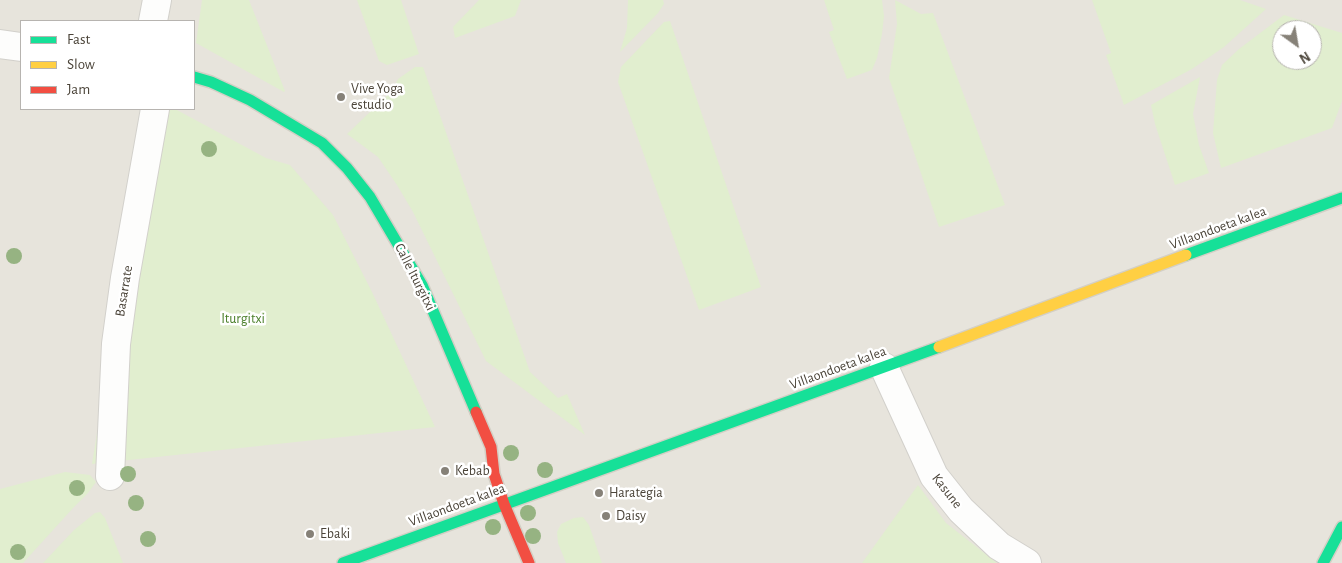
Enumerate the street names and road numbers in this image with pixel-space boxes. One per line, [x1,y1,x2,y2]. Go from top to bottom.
street label: Villaondoeta kalea [1167,203,1269,253]
street label: Calle Iturgitxi [391,241,439,313]
street label: Basarrate [112,264,136,318]
street label: Villaondoeta kalea [787,343,889,393]
street label: Kasune [928,470,966,512]
street label: Villaondoeta kalea [406,480,508,530]

